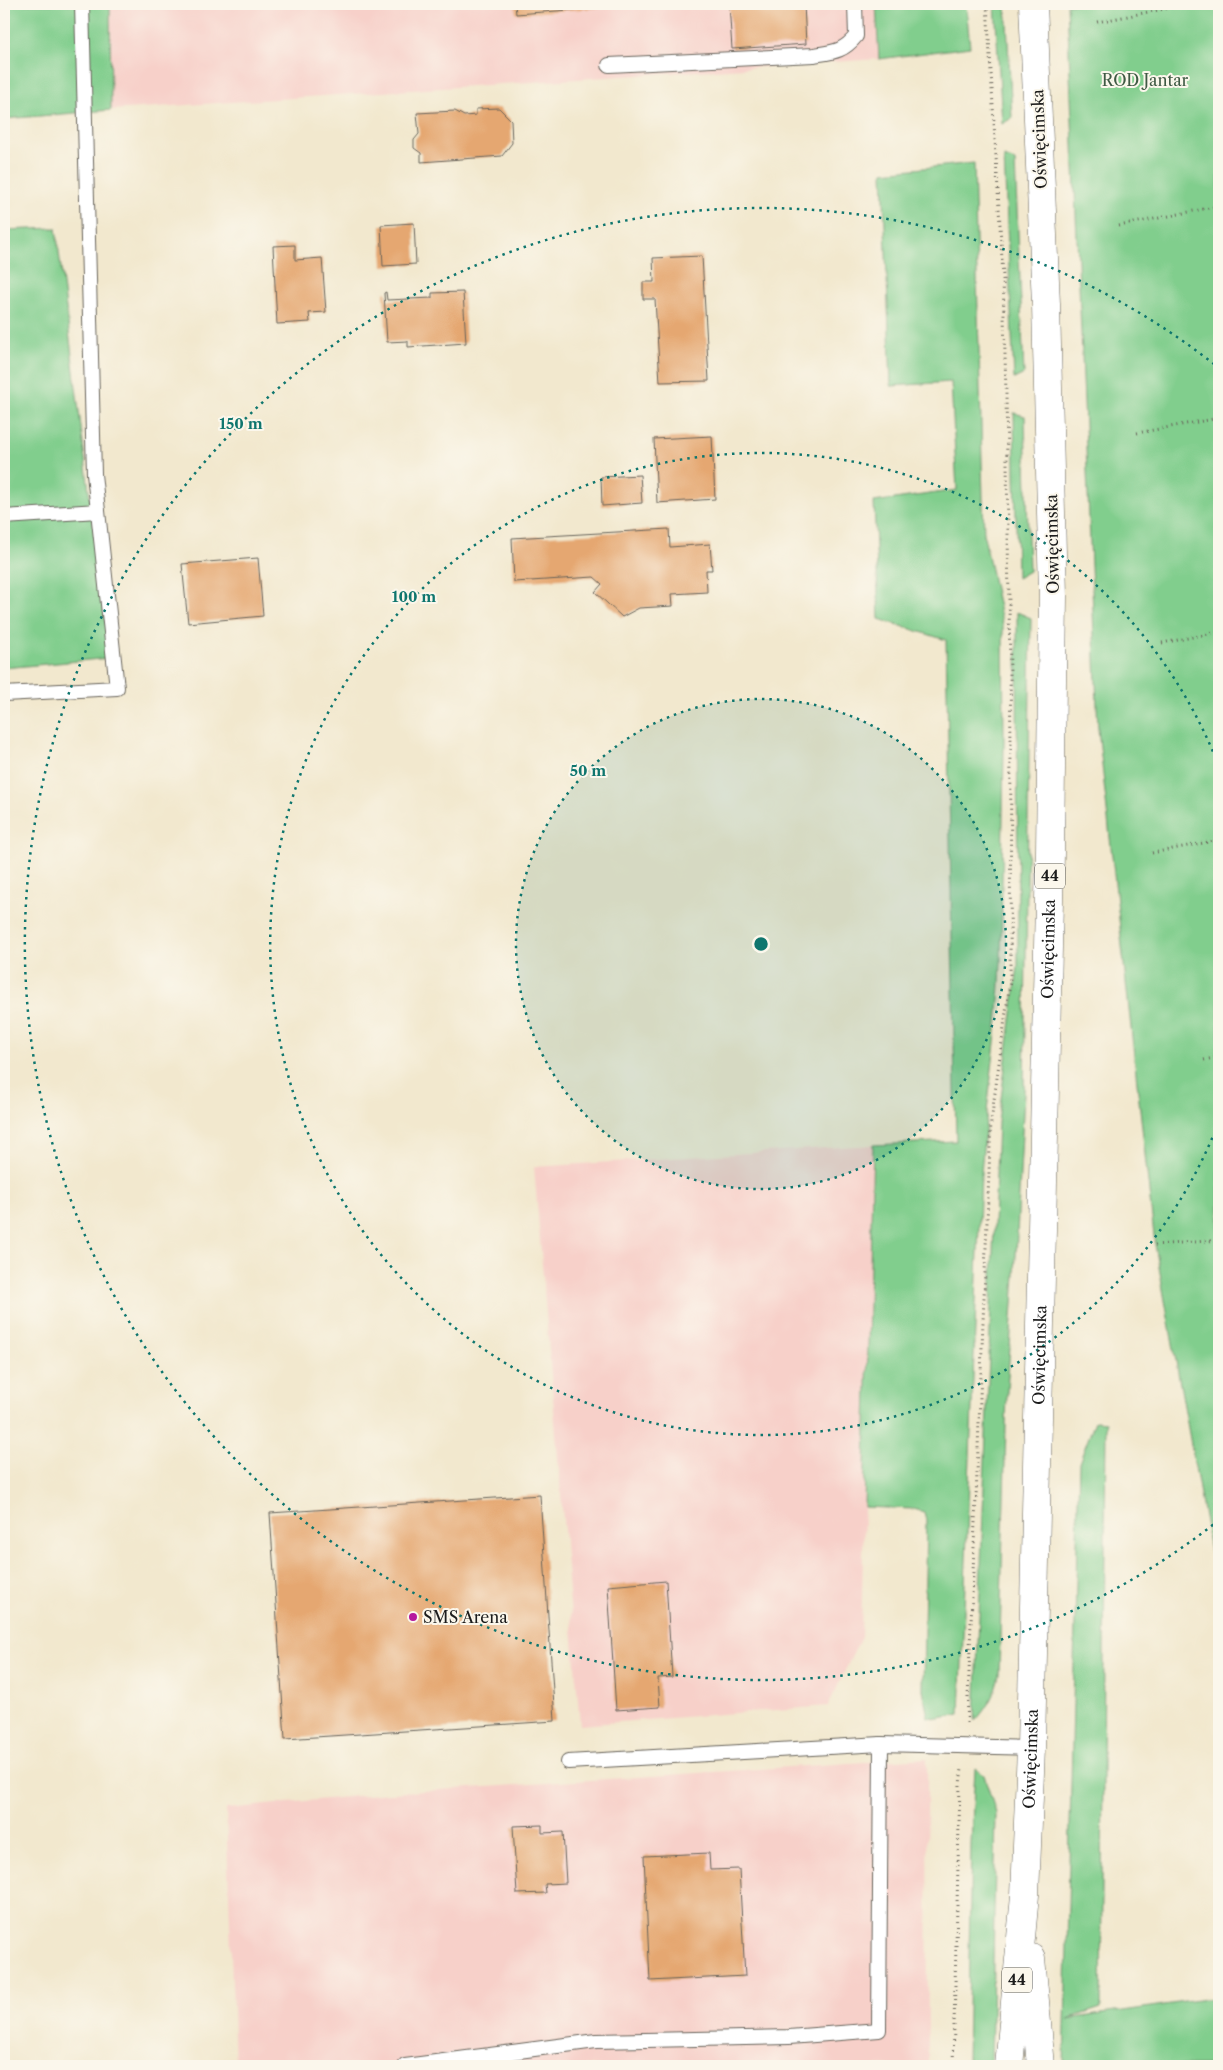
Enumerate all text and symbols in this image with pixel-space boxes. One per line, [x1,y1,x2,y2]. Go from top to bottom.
park label: ROD Jantar [1102,70,1189,90]
street label: Oświęcimska [1027,88,1051,189]
text: 150 m [219,414,263,433]
street label: Oświęcimska [1041,493,1063,594]
text: 100 m [392,587,436,606]
text: 50 m [570,761,606,780]
road number: 44 [1035,864,1065,888]
street label: Oświęcimska [1037,898,1059,999]
centre of rings [752,935,770,953]
street label: Oświęcimska [1028,1304,1050,1405]
place label: SMS Arena [423,1607,508,1627]
marker: SMS Arena [407,1611,419,1623]
street label: Oświęcimska [1019,1708,1042,1809]
road number: 44 [1002,1968,1032,1992]

